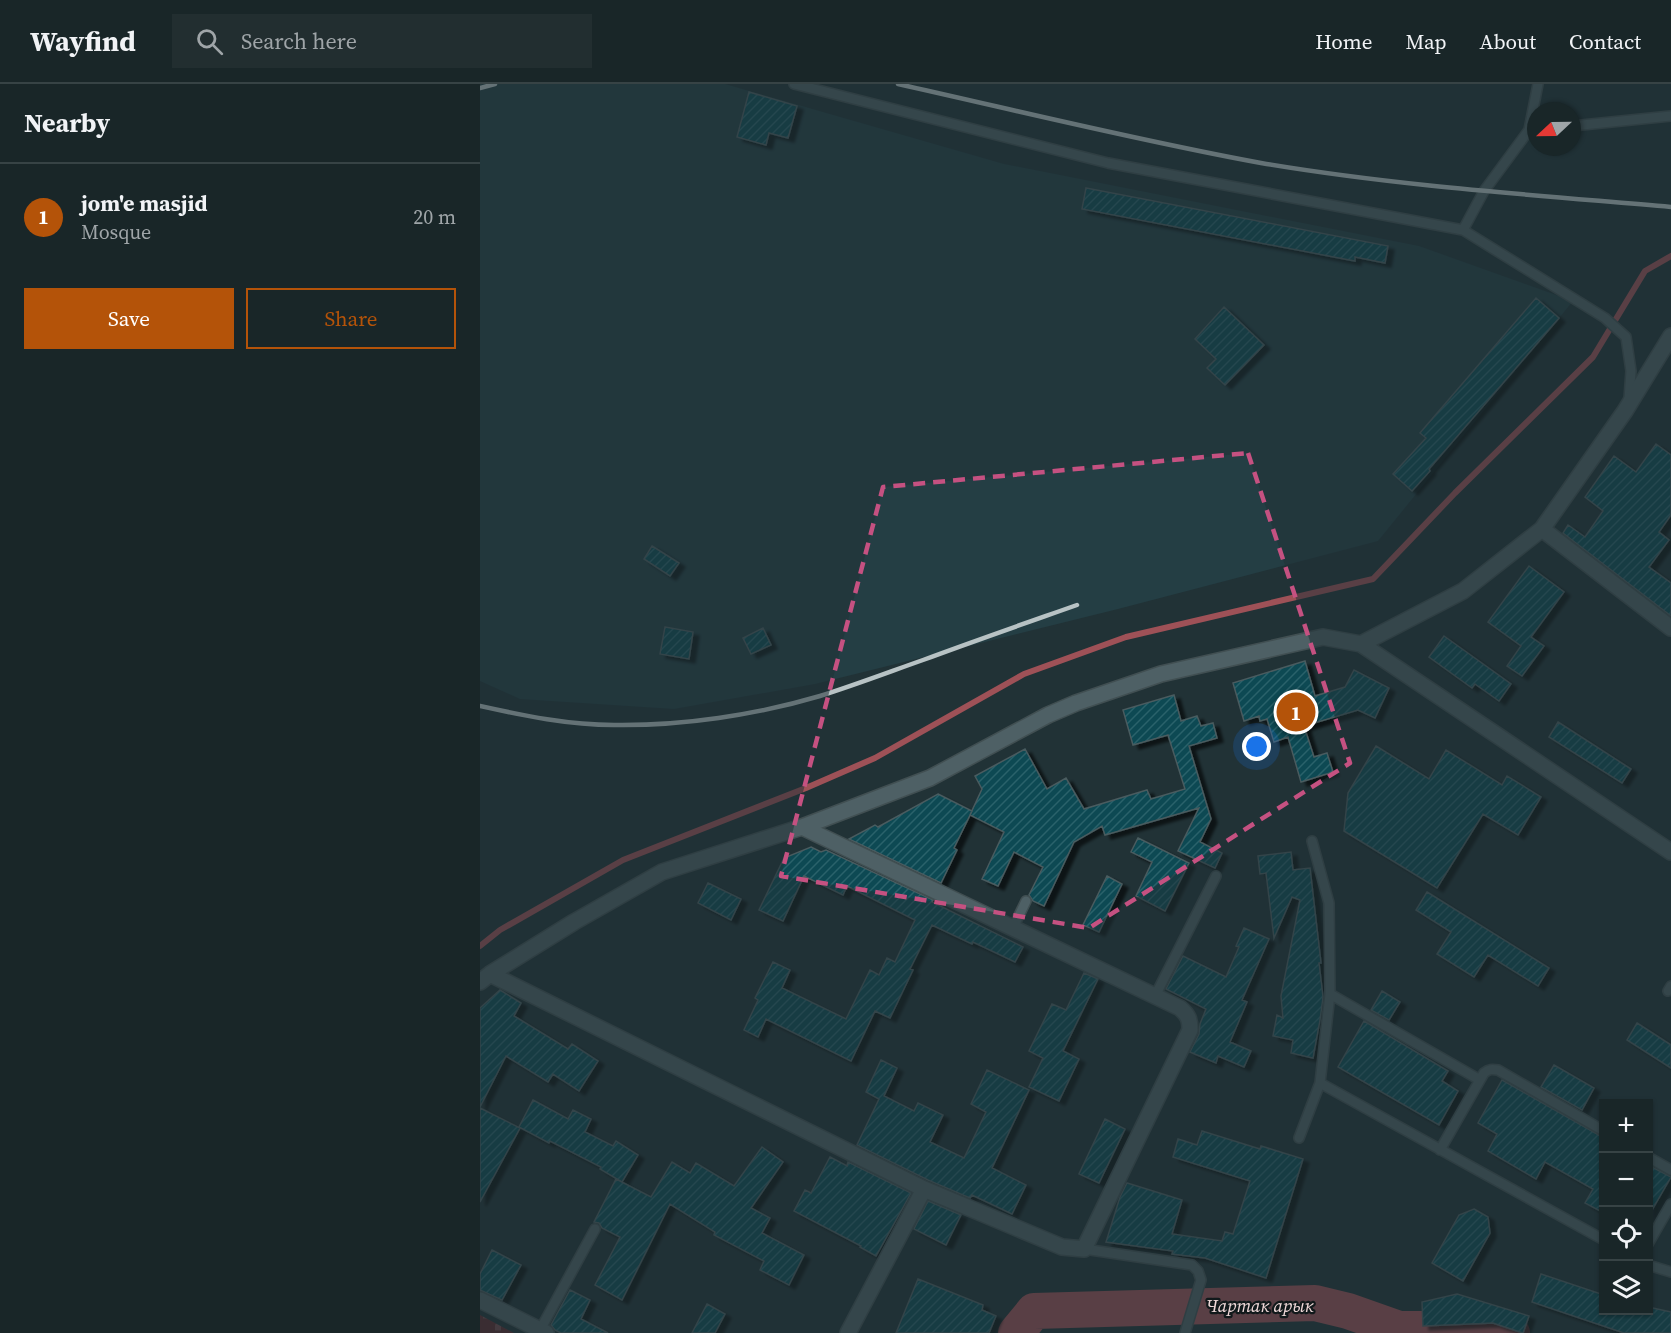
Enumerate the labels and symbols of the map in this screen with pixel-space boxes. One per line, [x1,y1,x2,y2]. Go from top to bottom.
north arrow [1527,102,1581,156]
pin: 1 [1276,690,1316,734]
your location [1242,732,1271,761]
water label: Чартак арык [1206,1293,1314,1318]

